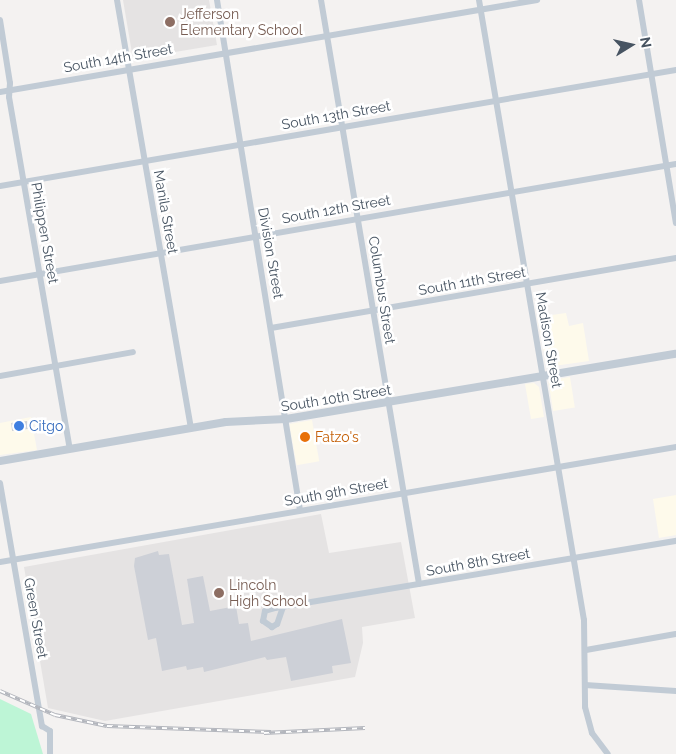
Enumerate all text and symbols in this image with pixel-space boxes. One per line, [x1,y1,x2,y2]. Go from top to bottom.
place label: Jefferson Elementary School [180,6,303,38]
marker: Jefferson Elementary School [164,16,176,28]
north arrow [606,20,656,70]
text: N [637,36,655,49]
street label: South 14th Street [62,40,174,76]
street label: South 13th Street [280,97,392,133]
street label: Manila Street [150,169,182,255]
street label: Philippen Street [28,181,62,285]
street label: South 12th Street [280,191,392,227]
street label: Division Street [255,206,287,300]
street label: Columbus Street [365,235,399,345]
street label: South 11th Street [417,263,527,299]
street label: Madison Street [532,291,566,389]
street label: South 10th Street [280,381,392,415]
place label: Citgo [29,418,63,434]
marker: Citgo [13,420,25,432]
place label: Fatzo's [315,429,359,445]
marker: Fatzo's [299,431,311,443]
street label: South 9th Street [283,475,389,509]
street label: South 8th Street [425,545,531,579]
street label: Green Street [21,576,51,660]
place label: Lincoln High School [229,577,308,610]
marker: Lincoln High School [213,587,225,599]

